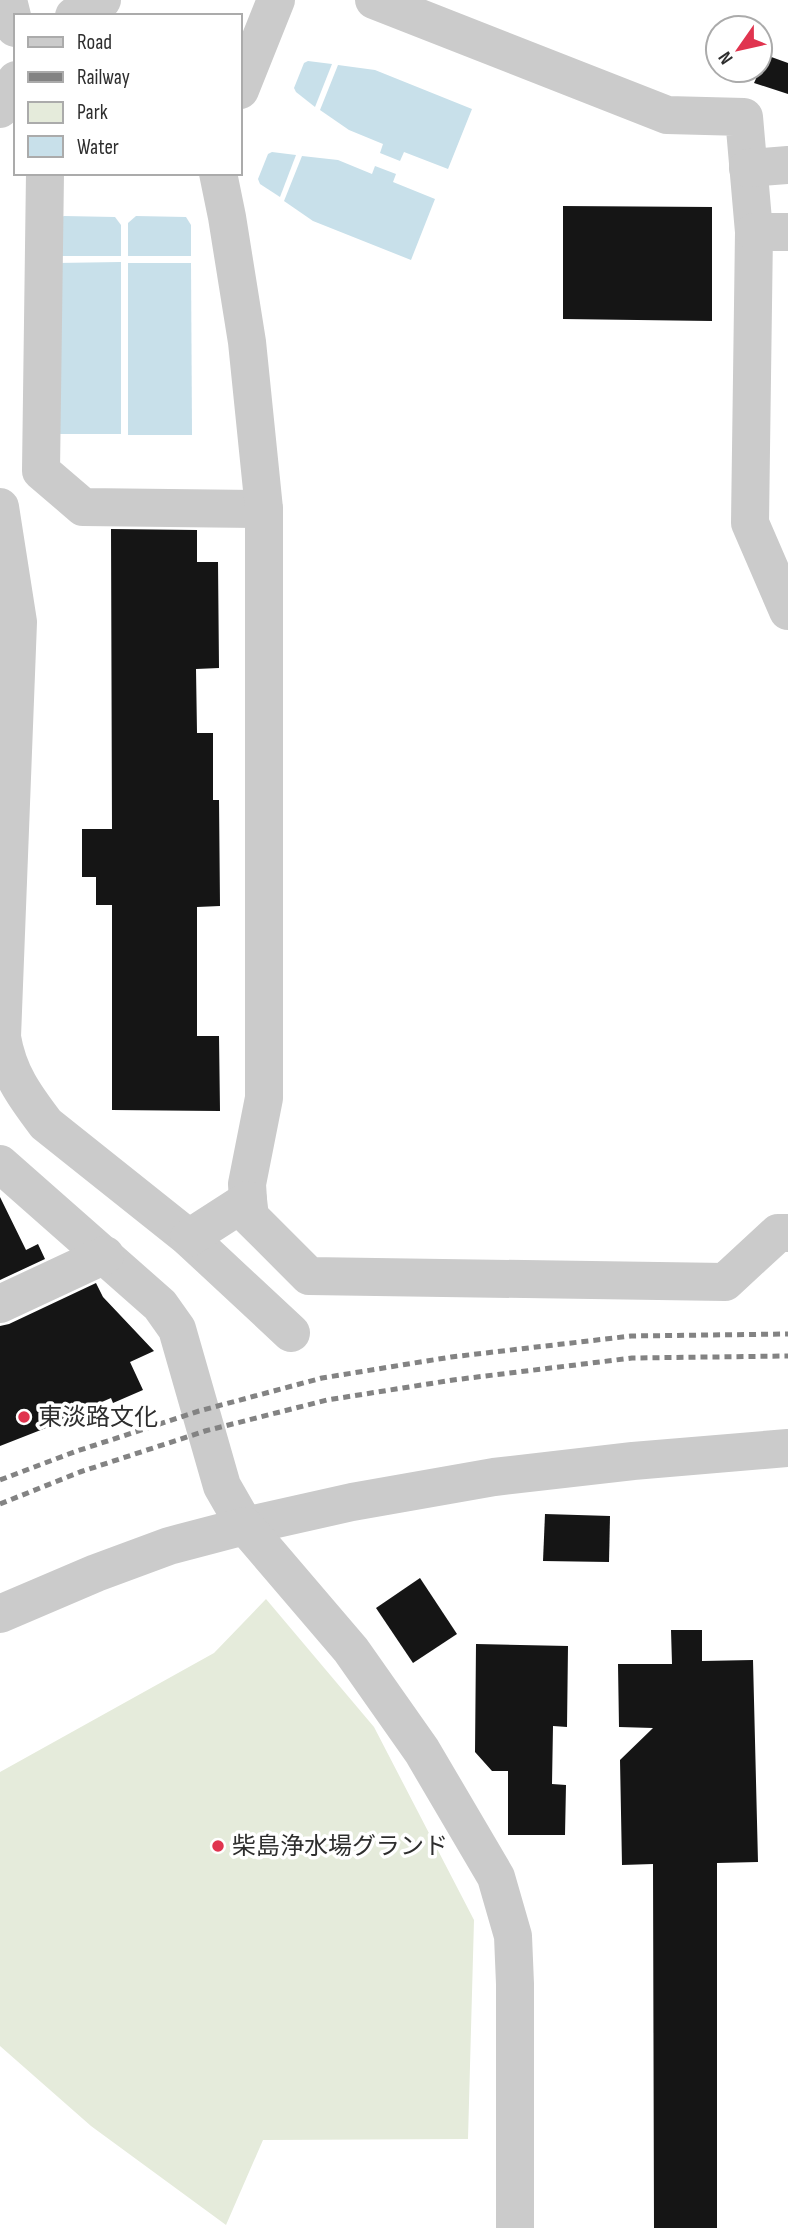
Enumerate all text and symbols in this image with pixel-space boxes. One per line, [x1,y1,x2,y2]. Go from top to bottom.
legend [14,14,242,175]
north arrow [704,14,774,84]
text: Road [77,30,112,55]
text: N [714,47,739,68]
text: Railway [77,65,130,90]
text: Park [77,100,108,125]
text: Water [77,135,119,160]
place label: 東淡路文化 [38,1403,158,1432]
marker: 東淡路文化 [16,1409,32,1425]
place label: 柴島浄水場グランド [232,1832,448,1861]
marker: 柴島浄水場グランド [210,1838,226,1854]

